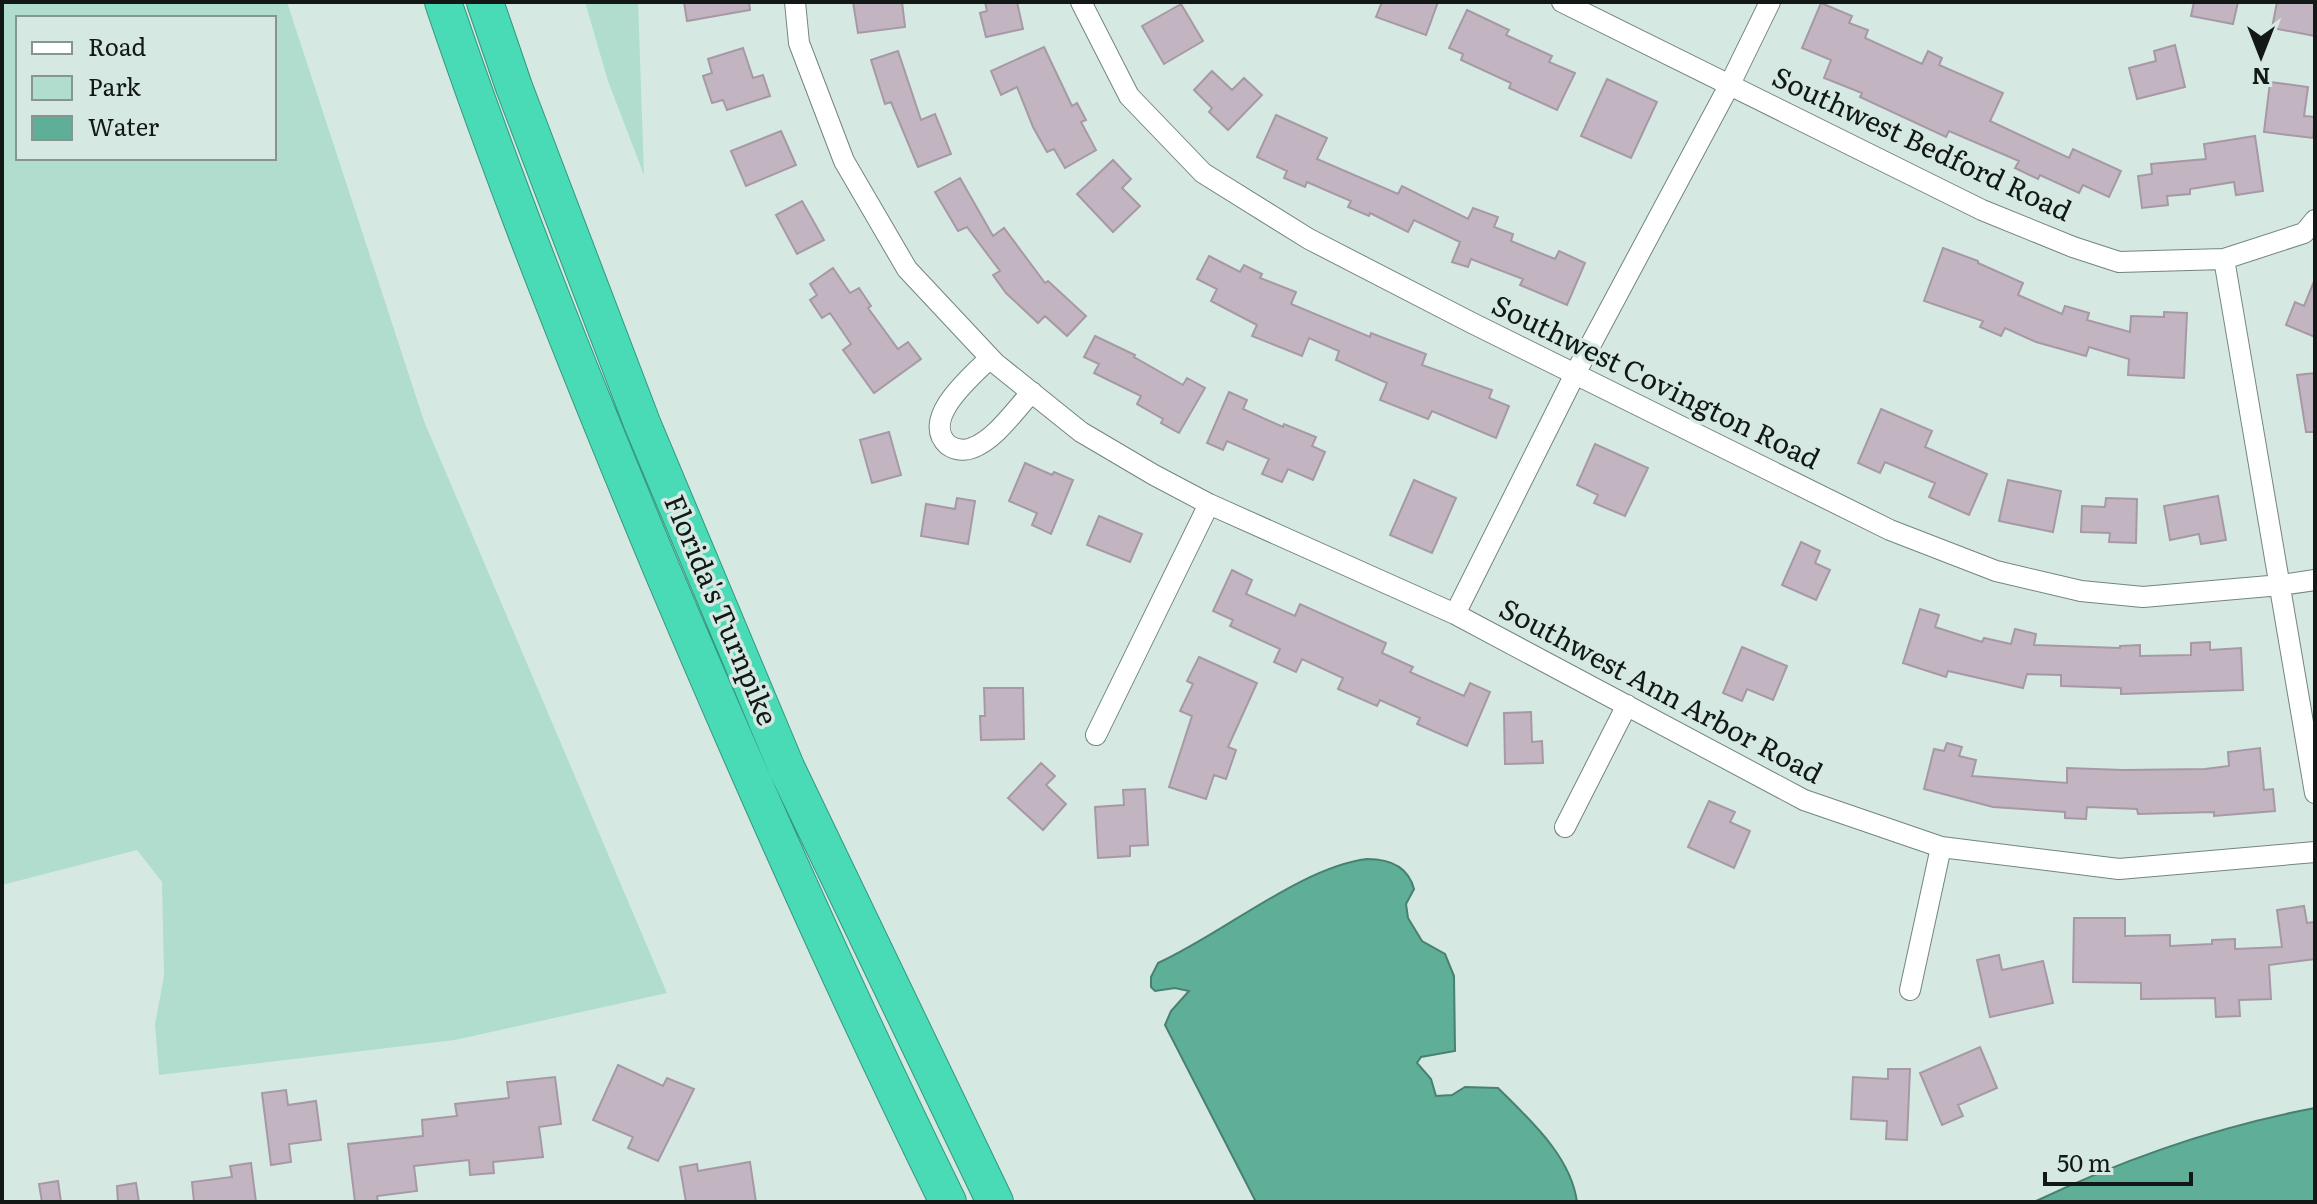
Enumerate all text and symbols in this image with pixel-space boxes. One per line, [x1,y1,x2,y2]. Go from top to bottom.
legend [16,16,276,160]
north arrow [2221,16,2301,96]
text: Road [88,28,147,63]
street label: Southwest Bedford Road [1766,54,2080,230]
text: N [2252,61,2270,94]
text: Park [88,68,141,103]
text: Water [88,108,160,143]
street label: Southwest Covington Road [1486,282,1828,478]
street label: Florida's Turnpike [655,487,790,731]
street label: Southwest Ann Arbor Road [1493,586,1831,792]
scale bar [2045,1136,2191,1186]
text: 50 m [2057,1144,2111,1179]

